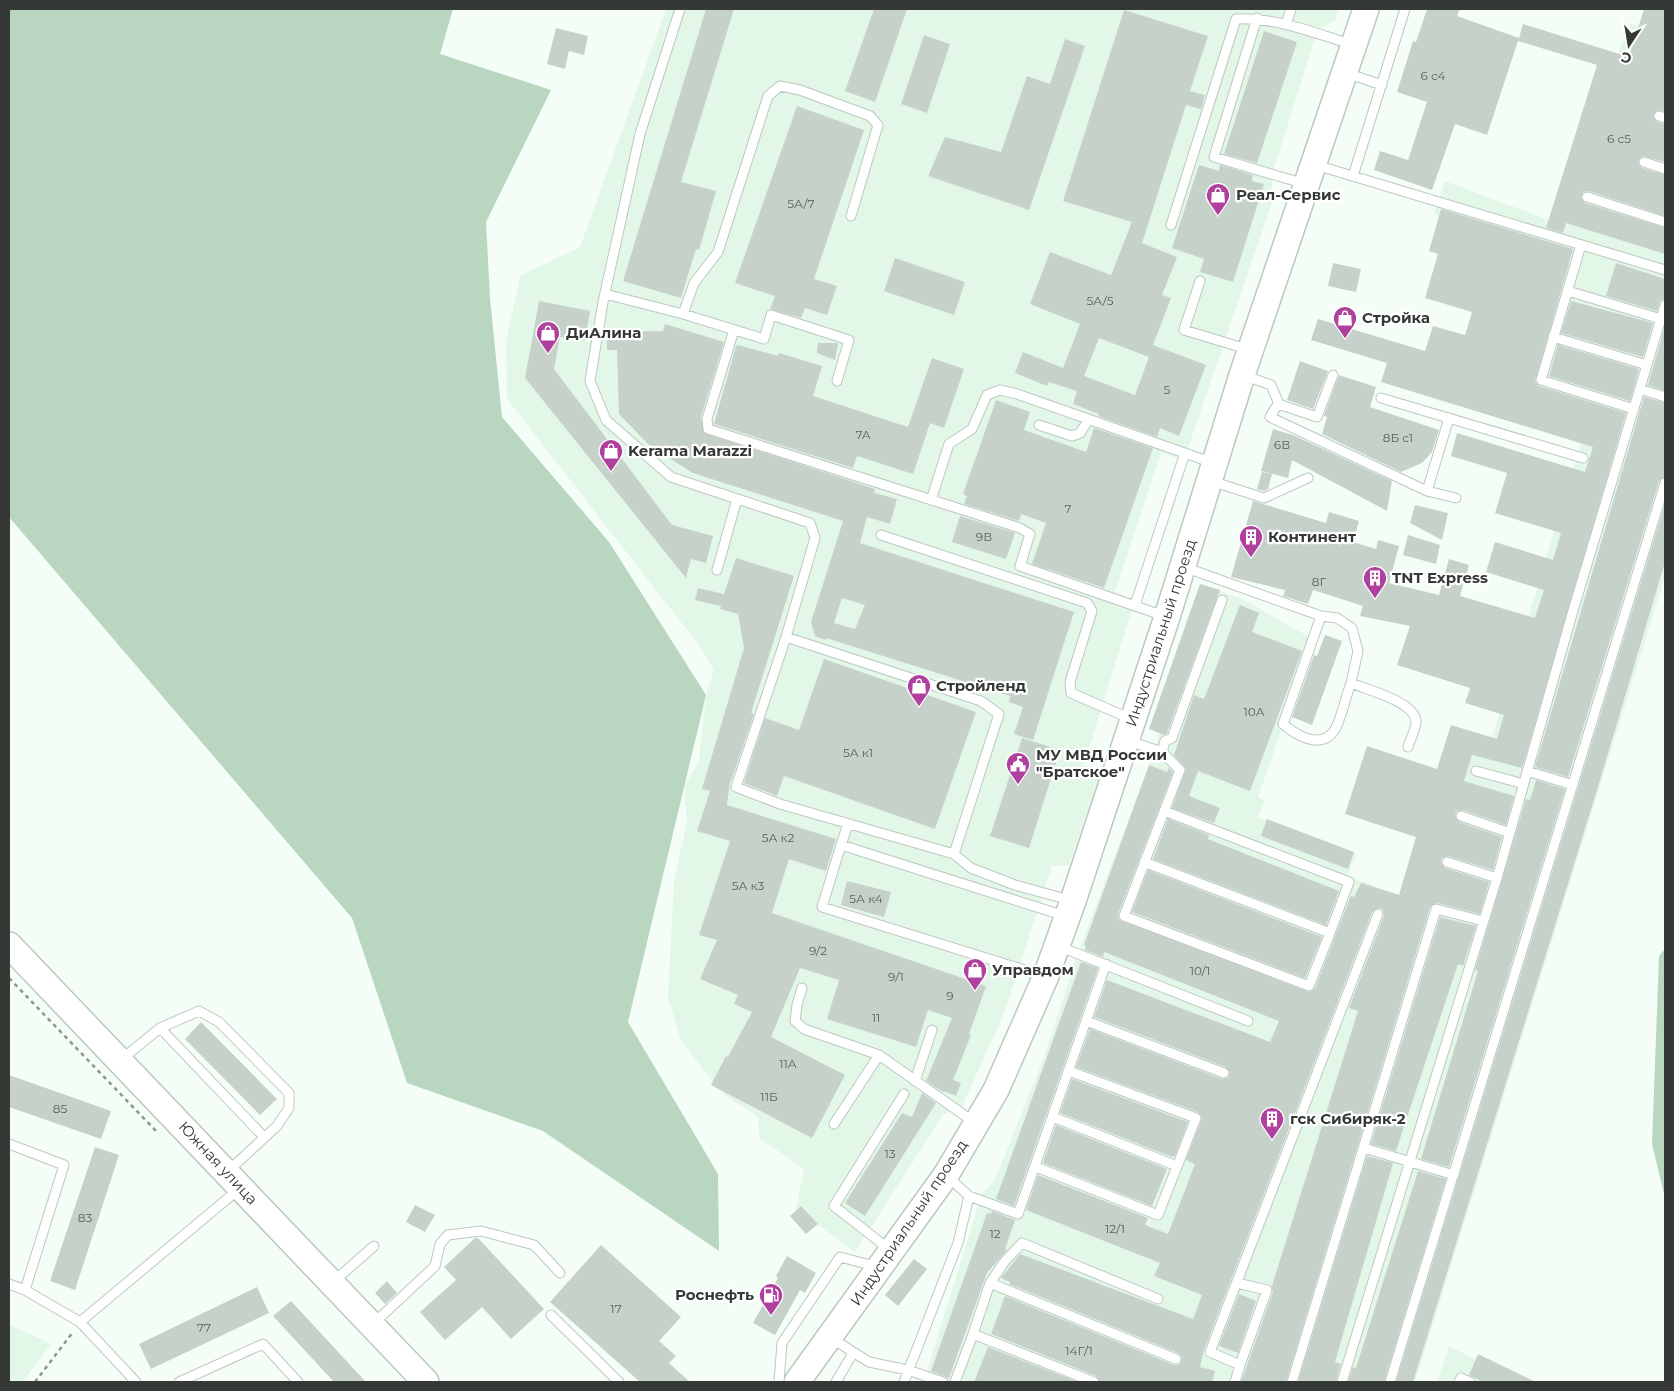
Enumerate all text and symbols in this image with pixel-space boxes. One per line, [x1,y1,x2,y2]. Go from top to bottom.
north arrow [1604,20,1654,70]
text: С [1619,48,1633,68]
house number: 6 с4 [1421,68,1445,83]
house number: 6 с5 [1607,131,1631,146]
shop icon: Реал-Сервис [1205,182,1231,216]
place label: Реал-Сервис [1236,185,1341,204]
house number: 5А/7 [787,196,815,211]
house number: 5А/5 [1087,293,1114,308]
shop icon: Стройка [1332,305,1358,339]
place label: Стройка [1362,308,1430,327]
shop icon: ДиАлина [535,320,561,354]
place label: ДиАлина [566,323,641,342]
house number: 5 [1164,382,1171,397]
house number: 7А [855,427,871,442]
house number: 8Б с1 [1383,430,1413,445]
house number: 6В [1274,437,1290,452]
shop icon: Kerama Marazzi [598,438,624,472]
place label: Kerama Marazzi [628,441,752,460]
house number: 7 [1064,501,1072,516]
building icon: Континент [1238,524,1264,558]
place label: Континент [1268,527,1356,546]
house number: 9В [976,529,992,544]
street label: Индустриальный проезд [1121,536,1200,729]
building icon: TNT Express [1362,565,1388,599]
place label: TNT Express [1392,568,1488,587]
house number: 8Г [1312,574,1326,589]
shop icon: Стройленд [906,673,932,707]
place label: Стройленд [936,676,1027,695]
house number: 10А [1243,704,1265,719]
house number: 5А к1 [843,745,873,760]
place label: МУ МВД России "Братское" [1036,745,1167,781]
public building icon: МУ МВД России "Братское" [1005,751,1031,785]
house number: 5А к2 [762,830,794,845]
house number: 5А к3 [732,878,765,893]
house number: 5А к4 [849,891,883,906]
house number: 9/2 [809,943,827,958]
shop icon: Управдом [962,957,988,991]
place label: Управдом [992,960,1074,979]
house number: 10/1 [1190,963,1210,978]
house number: 9/1 [888,969,904,984]
house number: 9 [946,988,954,1003]
house number: 11 [872,1010,880,1025]
house number: 11А [779,1056,797,1071]
house number: 11Б [760,1089,778,1104]
house number: 85 [53,1101,67,1116]
building icon: гск Сибиряк-2 [1259,1106,1285,1140]
place label: гск Сибиряк-2 [1290,1109,1406,1128]
street label: Южная улица [175,1117,262,1208]
street label: Индустриальный проезд [846,1136,971,1309]
house number: 13 [884,1146,896,1161]
house number: 83 [78,1210,92,1225]
house number: 12/1 [1105,1221,1125,1236]
house number: 12 [989,1226,1001,1241]
fuel station icon: Роснефть [758,1282,784,1316]
place label: Роснефть [675,1285,754,1304]
house number: 17 [610,1301,622,1316]
house number: 77 [197,1320,211,1335]
house number: 14Г/1 [1065,1343,1093,1358]

